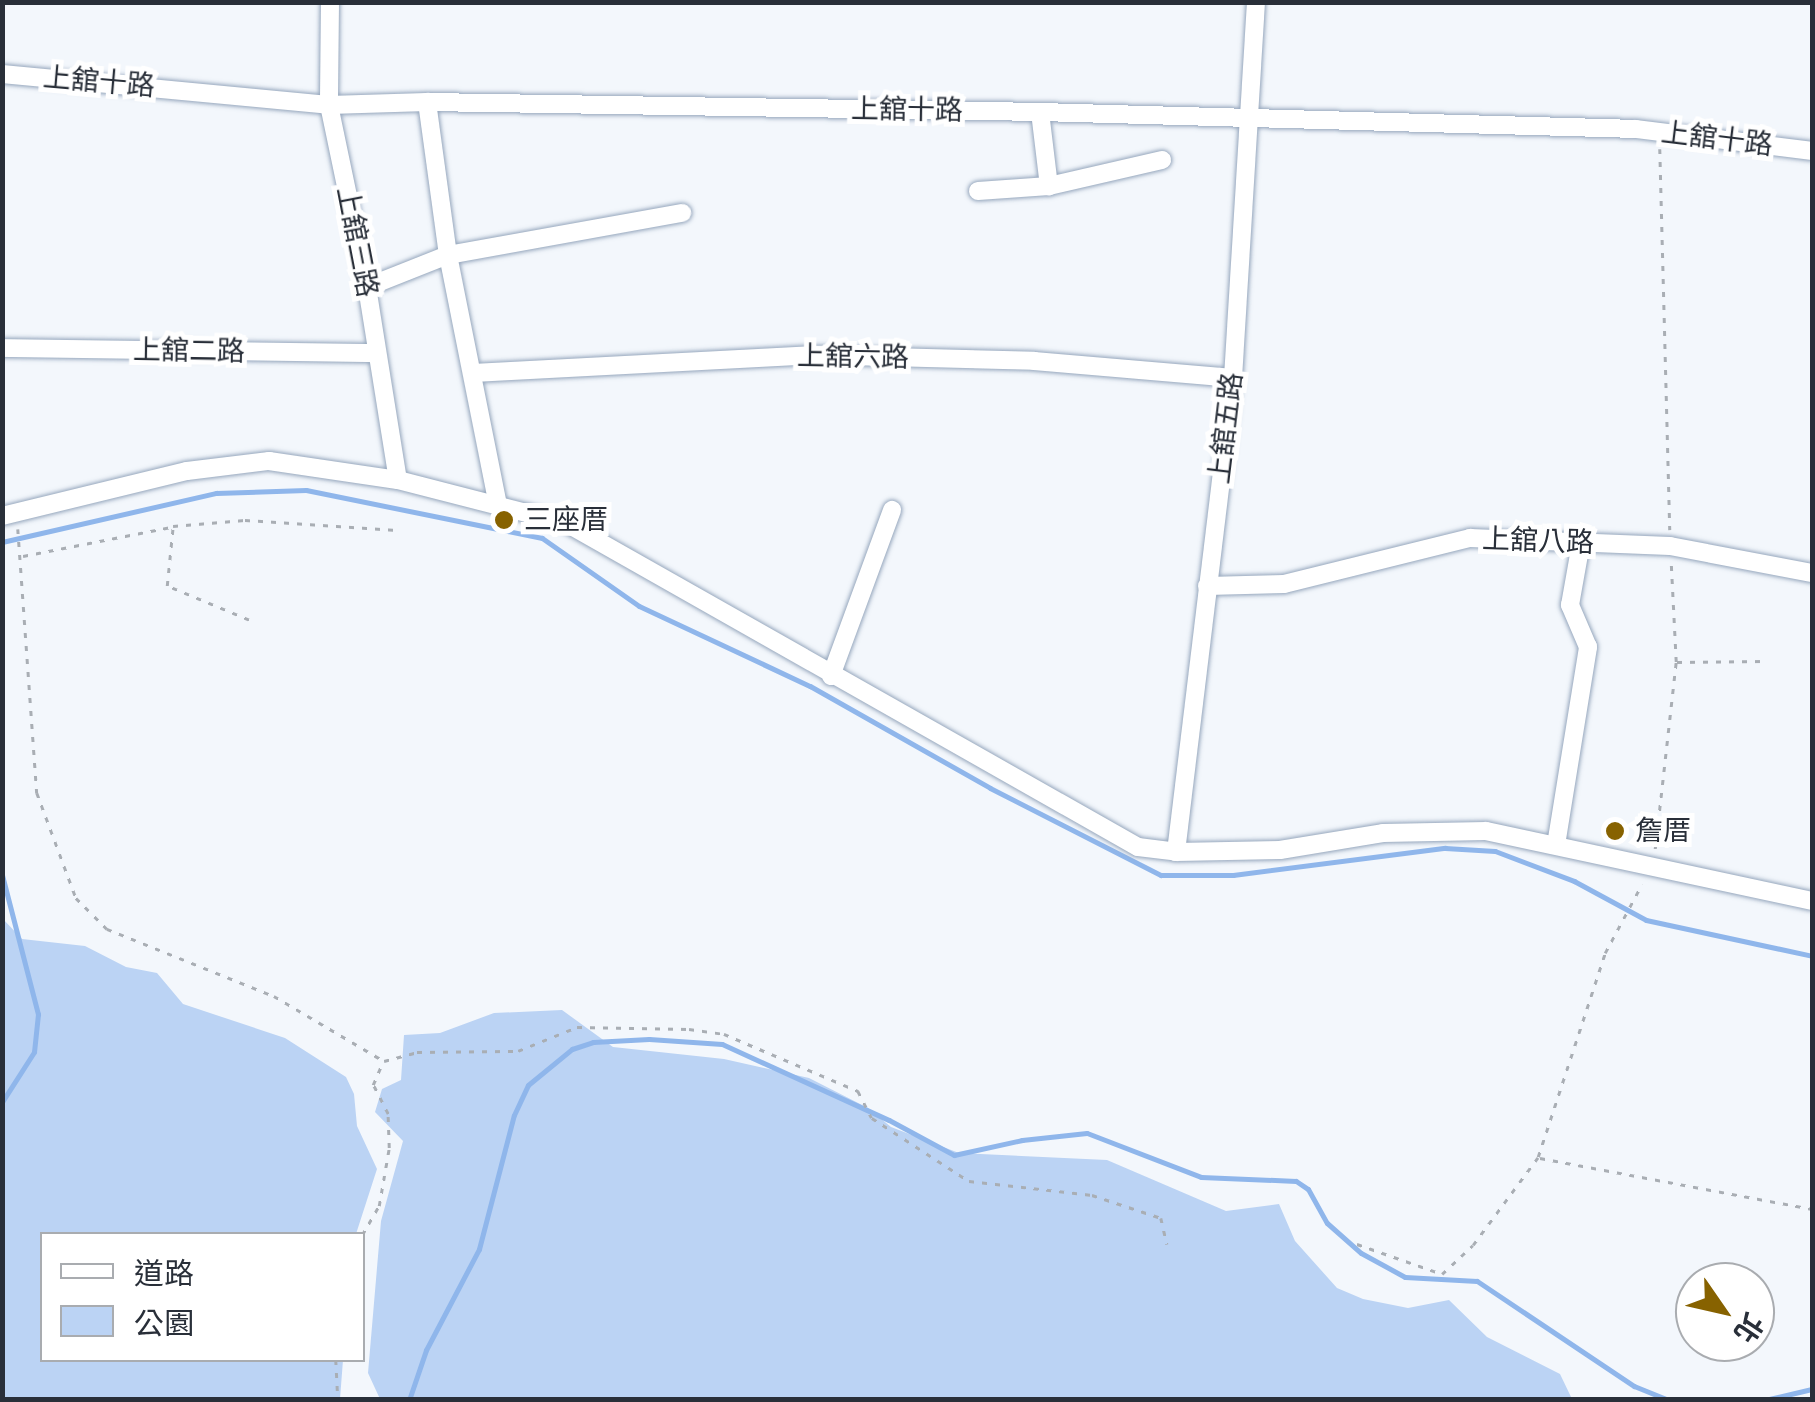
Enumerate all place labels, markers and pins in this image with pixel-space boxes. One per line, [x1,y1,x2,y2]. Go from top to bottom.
place label: 三座厝 [524,503,608,537]
marker: 三座厝 [493,509,515,531]
place label: 詹厝 [1635,814,1691,848]
marker: 詹厝 [1604,820,1626,842]

